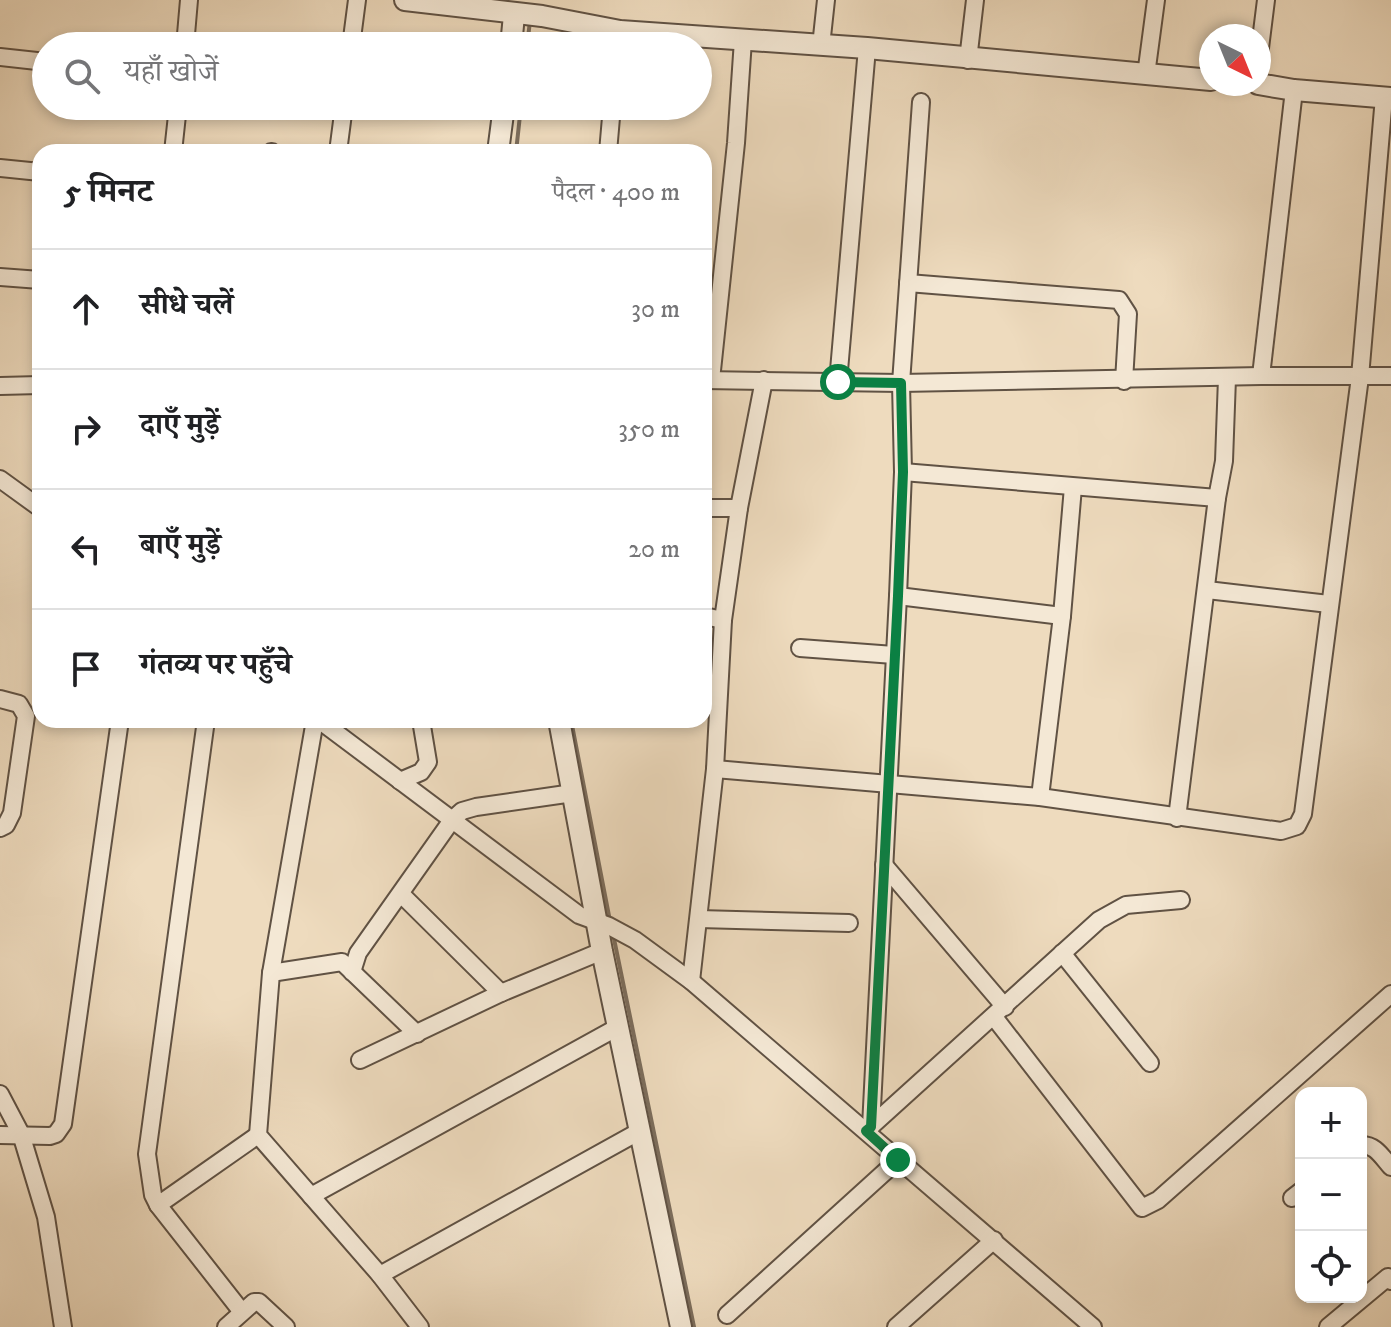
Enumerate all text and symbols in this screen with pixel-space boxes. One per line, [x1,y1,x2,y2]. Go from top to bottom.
north arrow [1199,24,1271,96]
search box [32,32,712,120]
icon: search [60,54,104,98]
text: यहाँ खोजें [124,54,218,91]
text: 5 मिनट [64,171,153,213]
text: पैदल · 400 m [552,176,680,209]
icon: ahead [64,287,108,331]
text: सीधे चलें [140,287,233,324]
text: 30 m [631,293,680,326]
route start [820,364,856,400]
icon: right [64,407,108,451]
text: दाएँ मुड़ें [140,407,220,444]
text: 350 m [618,413,680,446]
icon: left [64,527,108,571]
text: बाएँ मुड़ें [140,527,221,564]
text: 20 m [628,533,680,566]
icon: arrive [64,647,108,691]
text: गंतव्य पर पहुँचे [140,647,292,684]
map controls [1295,1087,1367,1303]
button: + [1295,1087,1367,1159]
route end [880,1142,916,1178]
button: − [1295,1159,1367,1231]
button: locate [1295,1231,1367,1303]

